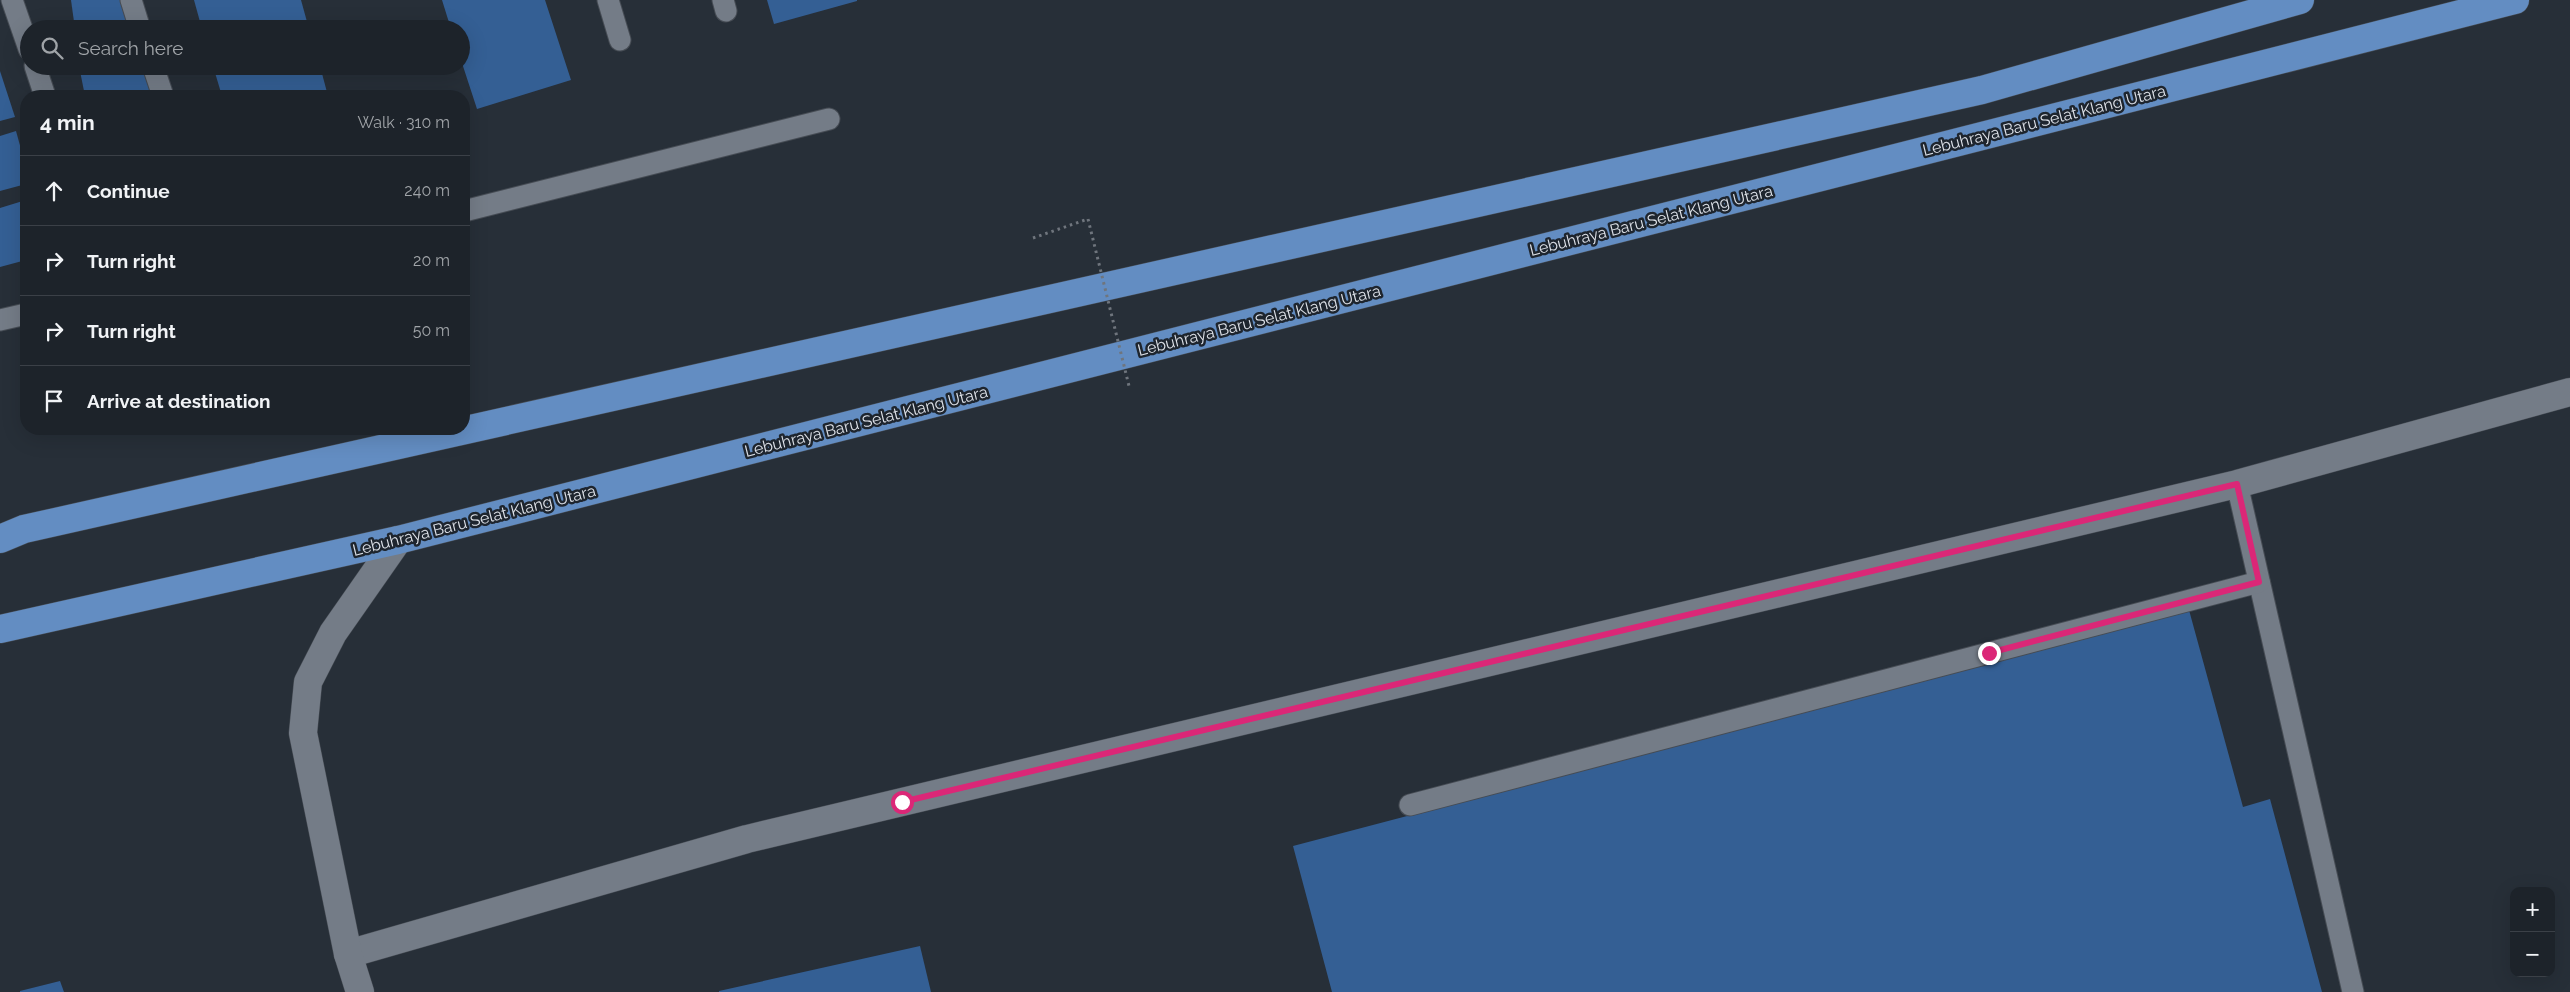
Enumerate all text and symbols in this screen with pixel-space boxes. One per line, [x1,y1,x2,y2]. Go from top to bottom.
search box [20,20,470,75]
icon: search [38,34,66,62]
text: Search here [78,37,184,59]
street label: Lebuhraya Baru Selat Klang Utara [1921,81,2168,160]
text: 4 min [40,110,95,135]
text: Walk · 310 m [357,113,450,132]
icon: ahead [40,177,68,205]
text: Continue [87,180,170,202]
text: 240 m [404,181,450,200]
street label: Lebuhraya Baru Selat Klang Utara [1528,181,1775,260]
icon: right [40,247,68,275]
text: Turn right [87,250,176,272]
text: 20 m [413,251,450,270]
street label: Lebuhraya Baru Selat Klang Utara [1136,281,1383,360]
icon: right [40,317,68,345]
text: Turn right [87,320,176,342]
text: 50 m [413,321,450,340]
street label: Lebuhraya Baru Selat Klang Utara [743,382,990,461]
icon: arrive [40,387,68,415]
text: Arrive at destination [87,390,271,412]
street label: Lebuhraya Baru Selat Klang Utara [351,481,598,560]
route end [1978,642,2001,665]
route start [891,791,914,814]
map controls [2510,887,2555,977]
button: + [2510,887,2555,932]
button: − [2510,932,2555,977]

